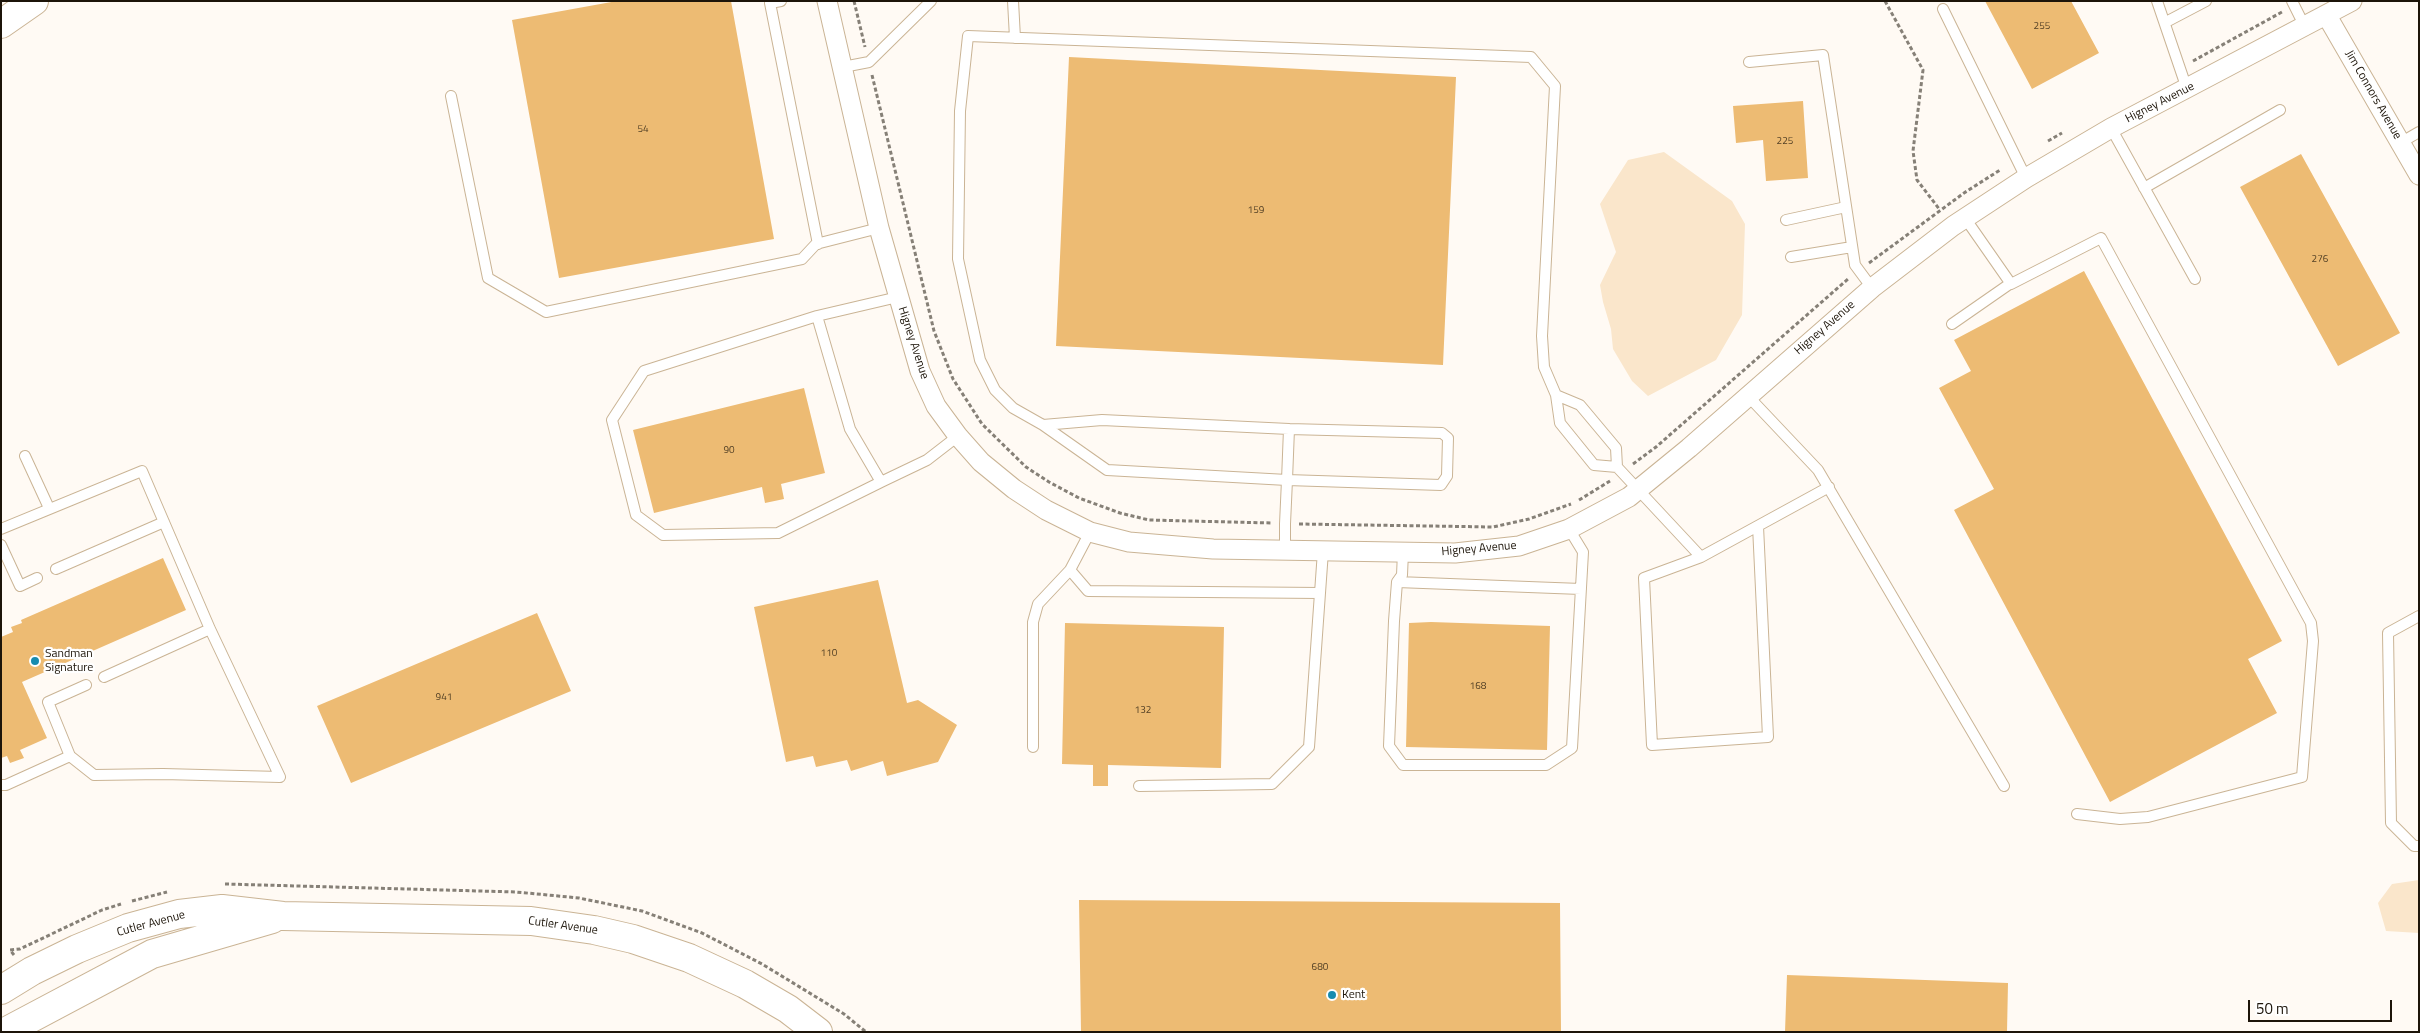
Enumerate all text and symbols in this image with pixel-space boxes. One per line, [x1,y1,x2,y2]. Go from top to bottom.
house number: 255 [2034,21,2050,33]
street label: Jim Connors Avenue [2342,48,2404,142]
street label: Higney Avenue [2123,80,2197,126]
house number: 54 [637,124,649,136]
house number: 225 [1777,136,1793,148]
house number: 159 [1248,205,1264,217]
house number: 276 [2312,254,2328,266]
street label: Higney Avenue [1792,298,1858,358]
street label: Higney Avenue [895,305,931,381]
house number: 90 [723,445,735,457]
street label: Higney Avenue [1441,539,1517,559]
place label: Sandman Signature [45,647,93,675]
house number: 110 [821,648,837,660]
marker: Sandman Signature [29,655,41,667]
house number: 168 [1470,681,1486,693]
house number: 941 [436,692,452,704]
house number: 132 [1135,705,1151,717]
street label: Cutler Avenue [115,908,187,940]
street label: Cutler Avenue [527,914,599,938]
house number: 680 [1312,962,1328,974]
place label: Kent [1342,988,1365,1002]
marker: Kent [1326,989,1338,1001]
scale bar [2250,990,2394,1022]
text: 50 m [2256,997,2289,1020]

